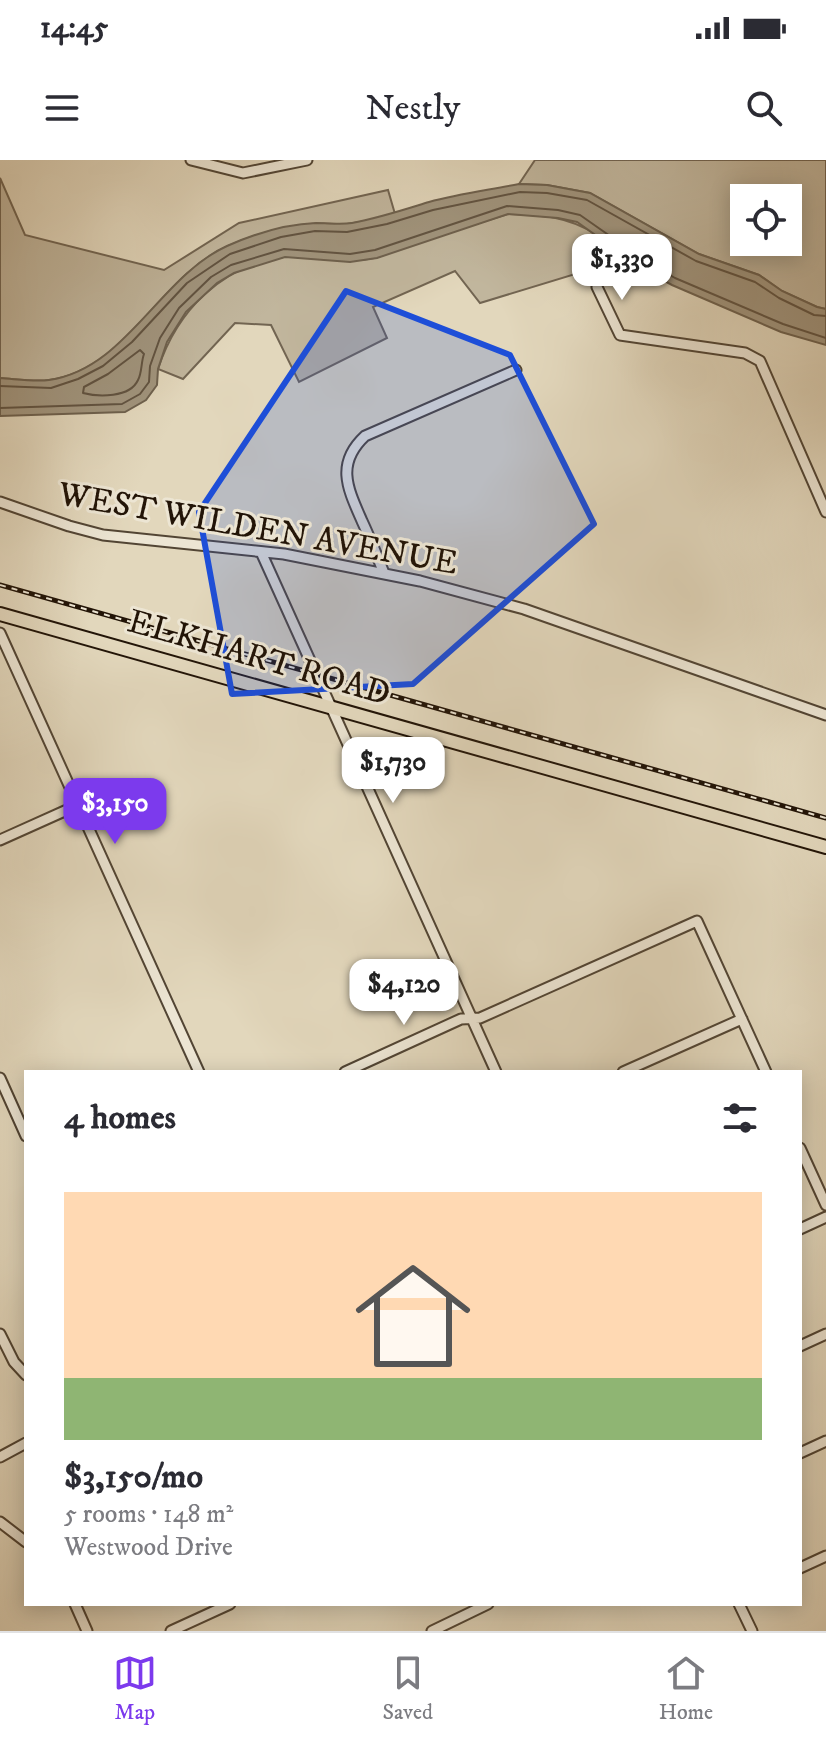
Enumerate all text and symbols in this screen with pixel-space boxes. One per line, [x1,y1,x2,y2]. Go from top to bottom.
text: 14:45 [40,10,108,47]
icon: menu [40,86,84,130]
text: Nestly [366,86,460,131]
icon: search [742,86,786,130]
map controls [730,184,802,256]
button: locate [730,184,802,256]
pin: $1,330 [557,234,687,302]
text: $1,330 [590,243,654,276]
street label: WEST WILDEN AVENUE [54,473,461,585]
street label: ELKHART ROAD [123,600,395,716]
pin: $1,730 [328,737,458,805]
text: $1,730 [360,746,426,779]
pin: $3,150 [50,778,180,846]
text: $3,150 [81,787,149,820]
pin: $4,120 [339,959,469,1027]
text: $4,120 [367,968,441,1001]
icon: filters [718,1096,762,1140]
text: 4 homes [64,1097,176,1139]
icon: home [341,1244,485,1388]
text: $3,150/mo [64,1456,203,1498]
text: 5 rooms · 148 m² [64,1498,233,1531]
text: Westwood Drive [64,1531,233,1564]
tab: Map [113,1651,157,1726]
tab: Saved [383,1651,433,1726]
tab: Home [659,1651,713,1726]

